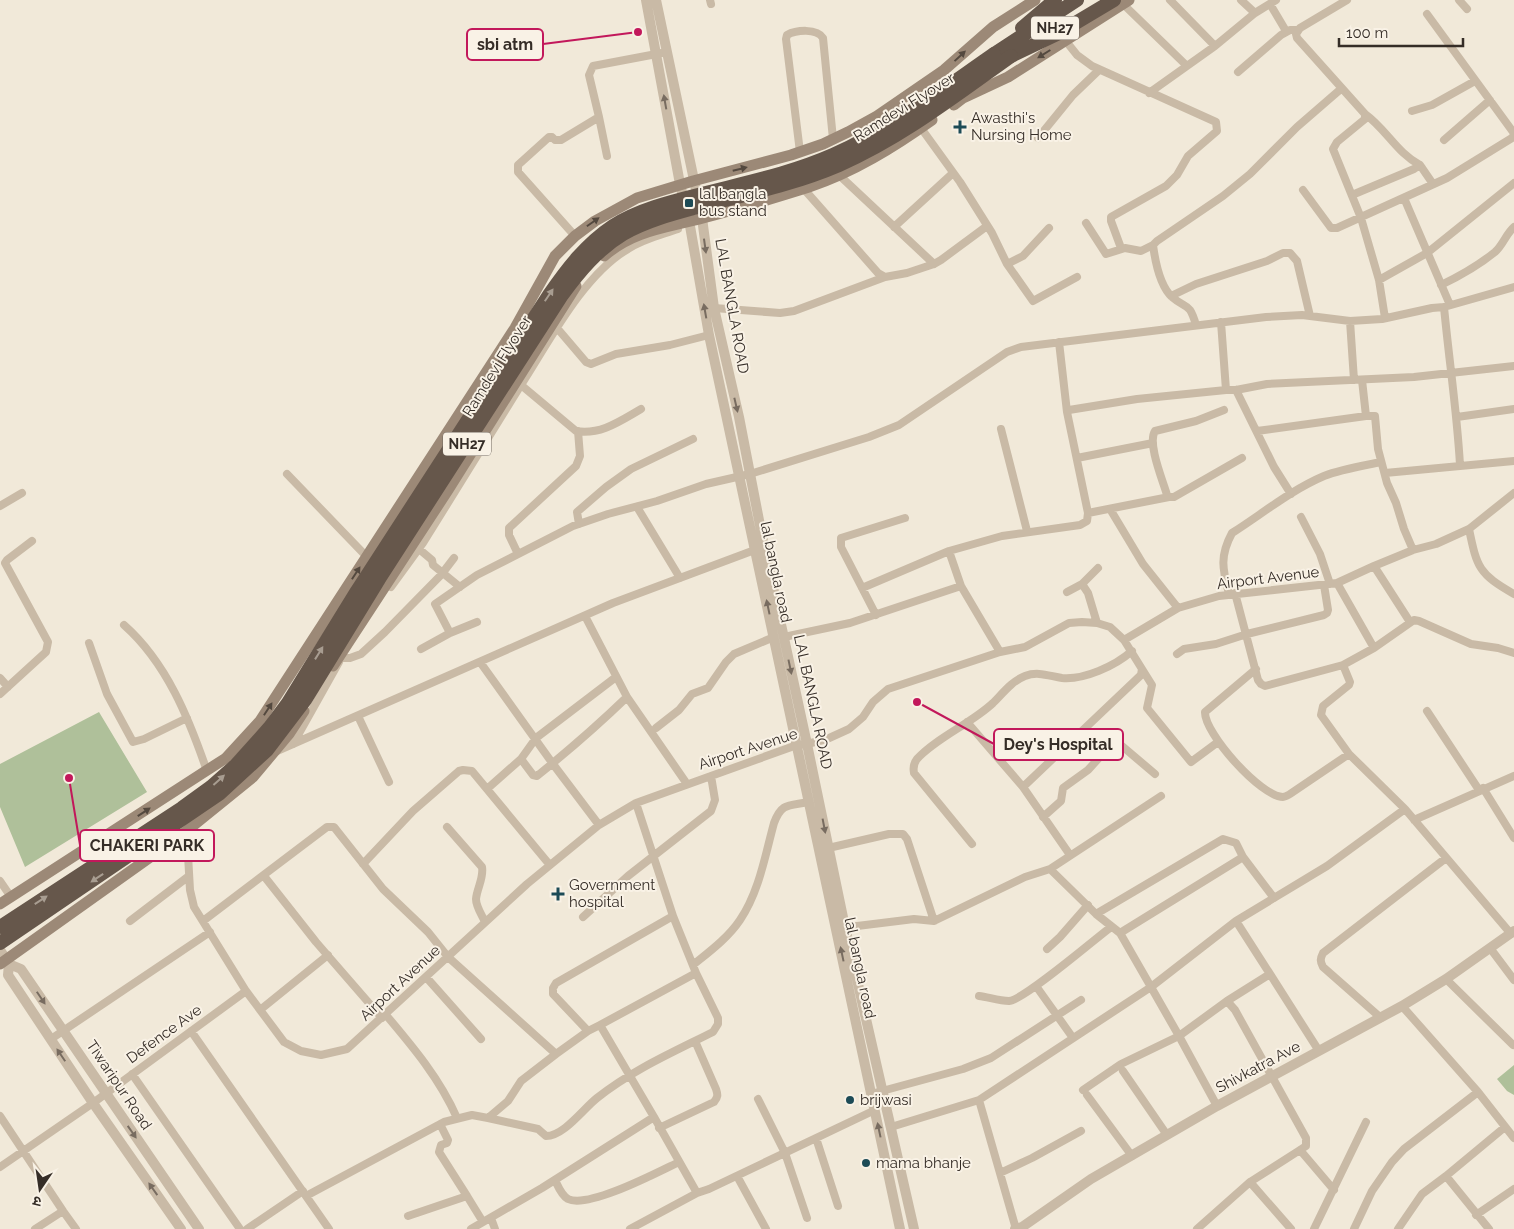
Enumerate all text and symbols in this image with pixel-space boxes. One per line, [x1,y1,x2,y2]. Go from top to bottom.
scale bar [1339,15,1463,47]
road number: NH27 [1031,16,1079,40]
text: 100 m [1346,24,1388,42]
callout: sbi atm [467,29,543,60]
text: sbi atm [477,35,533,54]
one-way arrow [1037,49,1050,59]
one-way arrow [954,50,966,62]
street label: Ramdevi Flyover [850,68,958,145]
one-way arrow [661,94,669,110]
place label: Awasthi's Nursing Home [971,109,1072,144]
marker: Awasthi's Nursing Home [953,120,967,134]
one-way arrow [733,165,748,173]
place label: lal bangla bus stand [699,185,767,220]
marker: lal bangla bus stand [683,197,695,209]
one-way arrow [586,217,600,227]
street label: LAL BANGLA ROAD [711,237,753,375]
one-way arrow [702,238,710,254]
one-way arrow [544,289,553,302]
one-way arrow [700,302,708,318]
street label: Ramdevi Flyover [459,312,536,420]
one-way arrow [732,397,740,413]
road number: NH27 [443,432,491,456]
street label: lal bangla road [757,520,795,624]
street label: Airport Avenue [1216,563,1320,593]
one-way arrow [352,566,361,579]
one-way arrow [764,599,772,614]
street label: LAL BANGLA ROAD [790,633,836,771]
one-way arrow [314,646,323,659]
one-way arrow [787,659,795,675]
one-way arrow [263,702,272,715]
street label: Airport Avenue [696,724,800,773]
callout: Dey's Hospital [994,729,1123,760]
text: Dey's Hospital [1004,735,1113,754]
one-way arrow [212,774,224,786]
one-way arrow [138,807,151,817]
one-way arrow [820,818,828,833]
callout: CHAKERI PARK [80,830,214,861]
text: CHAKERI PARK [90,836,204,855]
one-way arrow [91,873,104,883]
place label: Government hospital [569,876,655,911]
marker: Government hospital [551,887,565,901]
one-way arrow [34,895,47,905]
street label: lal bangla road [841,916,879,1020]
street label: Airport Avenue [356,941,444,1025]
one-way arrow [838,946,846,961]
one-way arrow [36,991,46,1005]
street label: Defence Ave [123,1001,205,1067]
street label: Tiwaripur Road [82,1037,156,1133]
street label: Shivkatra Ave [1213,1037,1304,1097]
one-way arrow [57,1048,66,1061]
place label: brijwasi [860,1091,912,1109]
marker: brijwasi [844,1094,856,1106]
one-way arrow [875,1122,883,1137]
one-way arrow [127,1126,137,1139]
place label: mama bhanje [876,1154,971,1172]
marker: mama bhanje [860,1157,872,1169]
north arrow [15,1164,65,1214]
one-way arrow [148,1182,158,1196]
text: उ [31,1193,43,1210]

